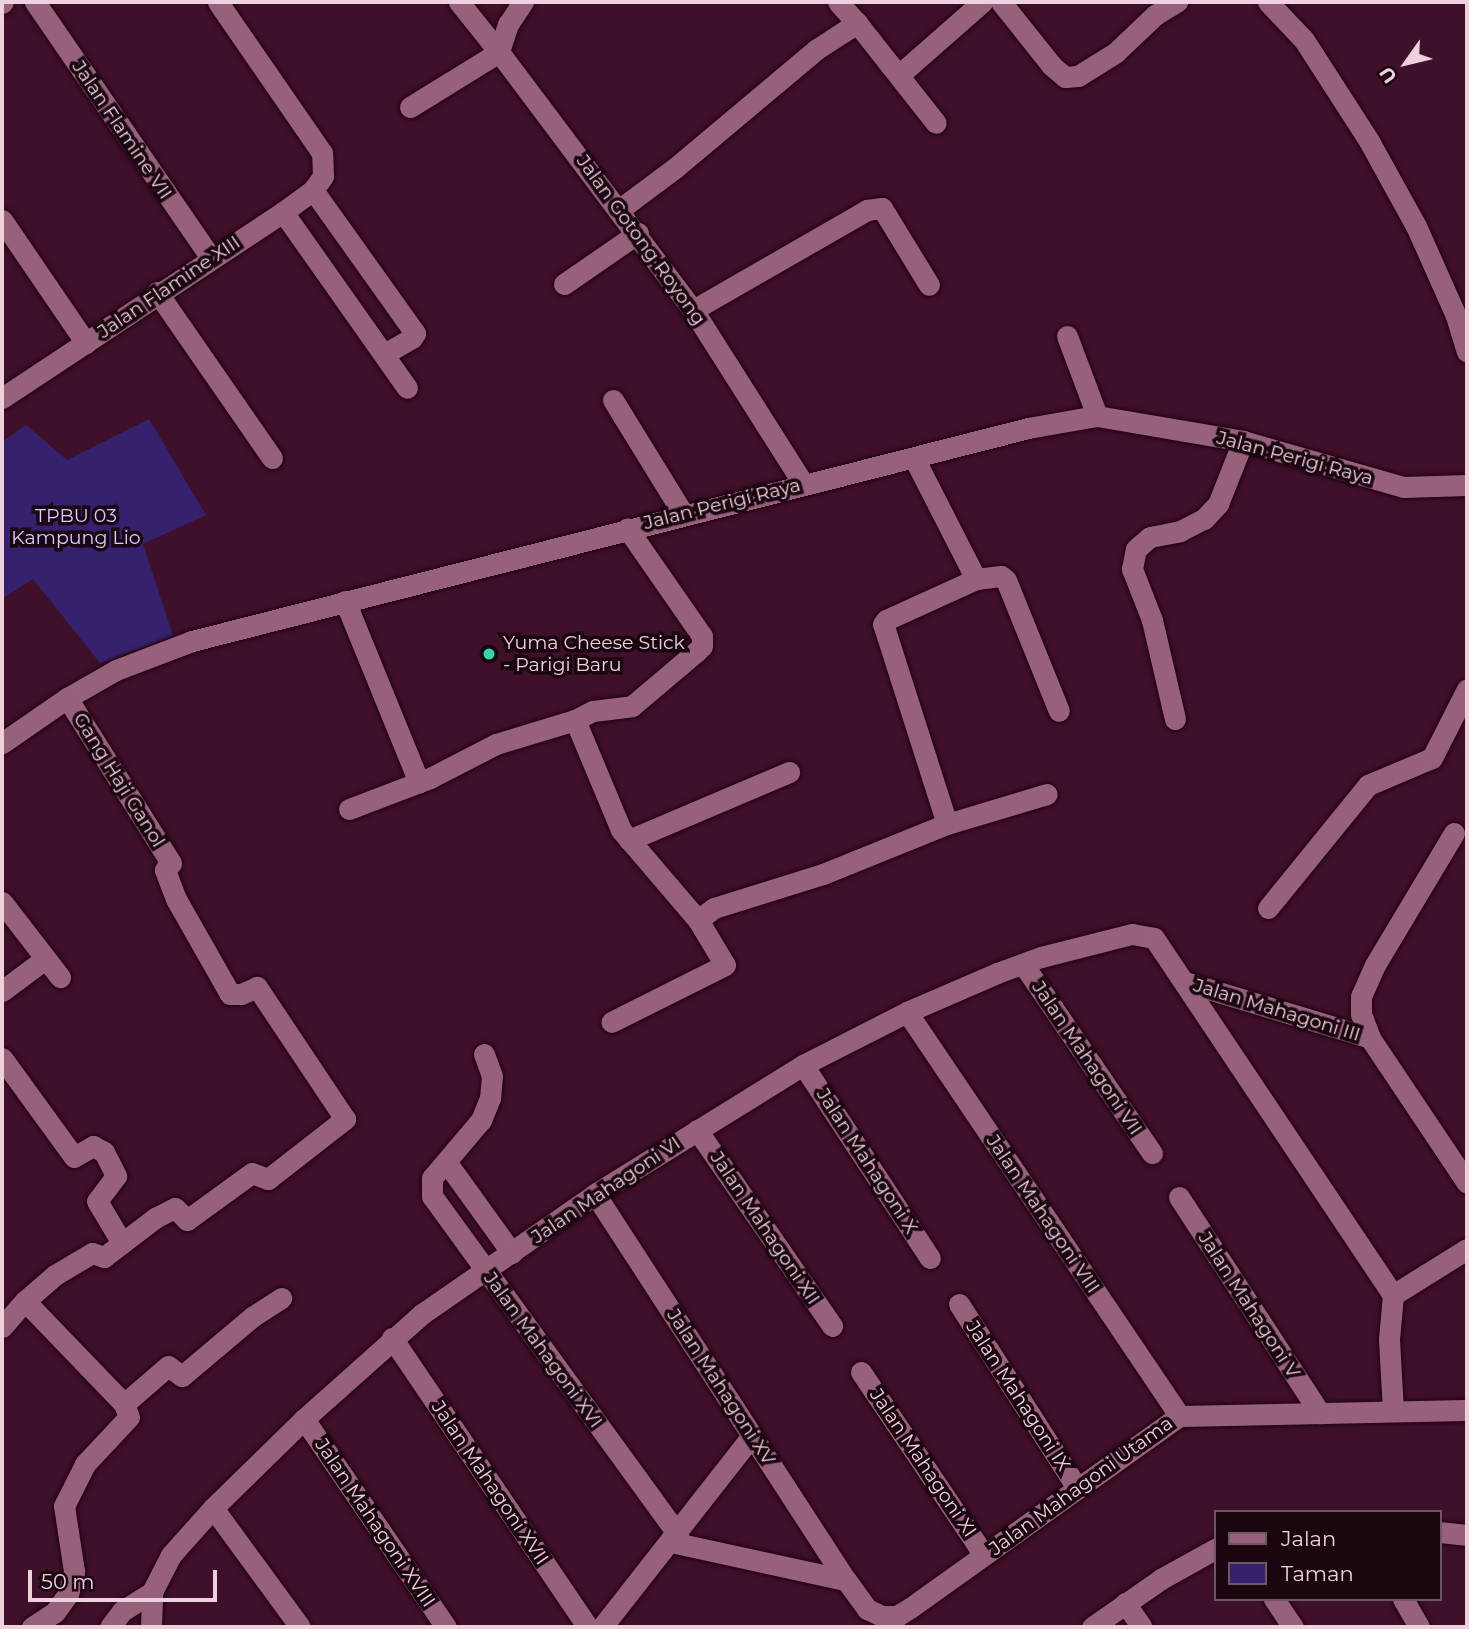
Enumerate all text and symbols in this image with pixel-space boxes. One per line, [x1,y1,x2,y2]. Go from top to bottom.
north arrow [1371,28,1441,98]
street label: Jalan Flamine VII [67,56,177,204]
text: U [1374,62,1402,88]
street label: Jalan Gotong Royong [572,150,710,330]
street label: Jalan Flamine XIII [93,231,245,343]
street label: Jalan Perigi Raya [1214,426,1376,490]
street label: Jalan Perigi Raya [641,473,803,535]
park label: TPBU 03 Kampung Lio [11,505,141,549]
place label: Yuma Cheese Stick - Parigi Baru [503,632,685,676]
marker: Yuma Cheese Stick - Parigi Baru [481,646,497,662]
street label: Gang Haji Ganol [68,708,170,852]
street label: Jalan Mahagoni III [1191,974,1363,1046]
street label: Jalan Mahagoni VII [1027,977,1147,1139]
street label: Jalan Mahagoni X [812,1084,922,1238]
street label: Jalan Mahagoni VIII [981,1130,1105,1298]
street label: Jalan Mahagoni VI [527,1132,685,1248]
street label: Jalan Mahagoni XII [705,1147,825,1309]
street label: Jalan Mahagoni V [1193,1228,1305,1382]
street label: Jalan Mahagoni XVI [479,1268,607,1432]
street label: Jalan Mahagoni XV [662,1305,780,1469]
street label: Jalan Mahagoni IX [961,1317,1075,1475]
street label: Jalan Mahagoni XI [865,1385,981,1541]
street label: Jalan Mahagoni XVII [427,1397,553,1569]
street label: Jalan Mahagoni Utama [985,1412,1177,1560]
street label: Jalan Mahagoni XVIII [310,1434,440,1612]
legend [1214,1510,1441,1601]
text: Jalan [1281,1526,1336,1551]
scale bar [32,1556,220,1600]
text: Taman [1281,1561,1354,1586]
text: 50 m [41,1569,95,1594]

